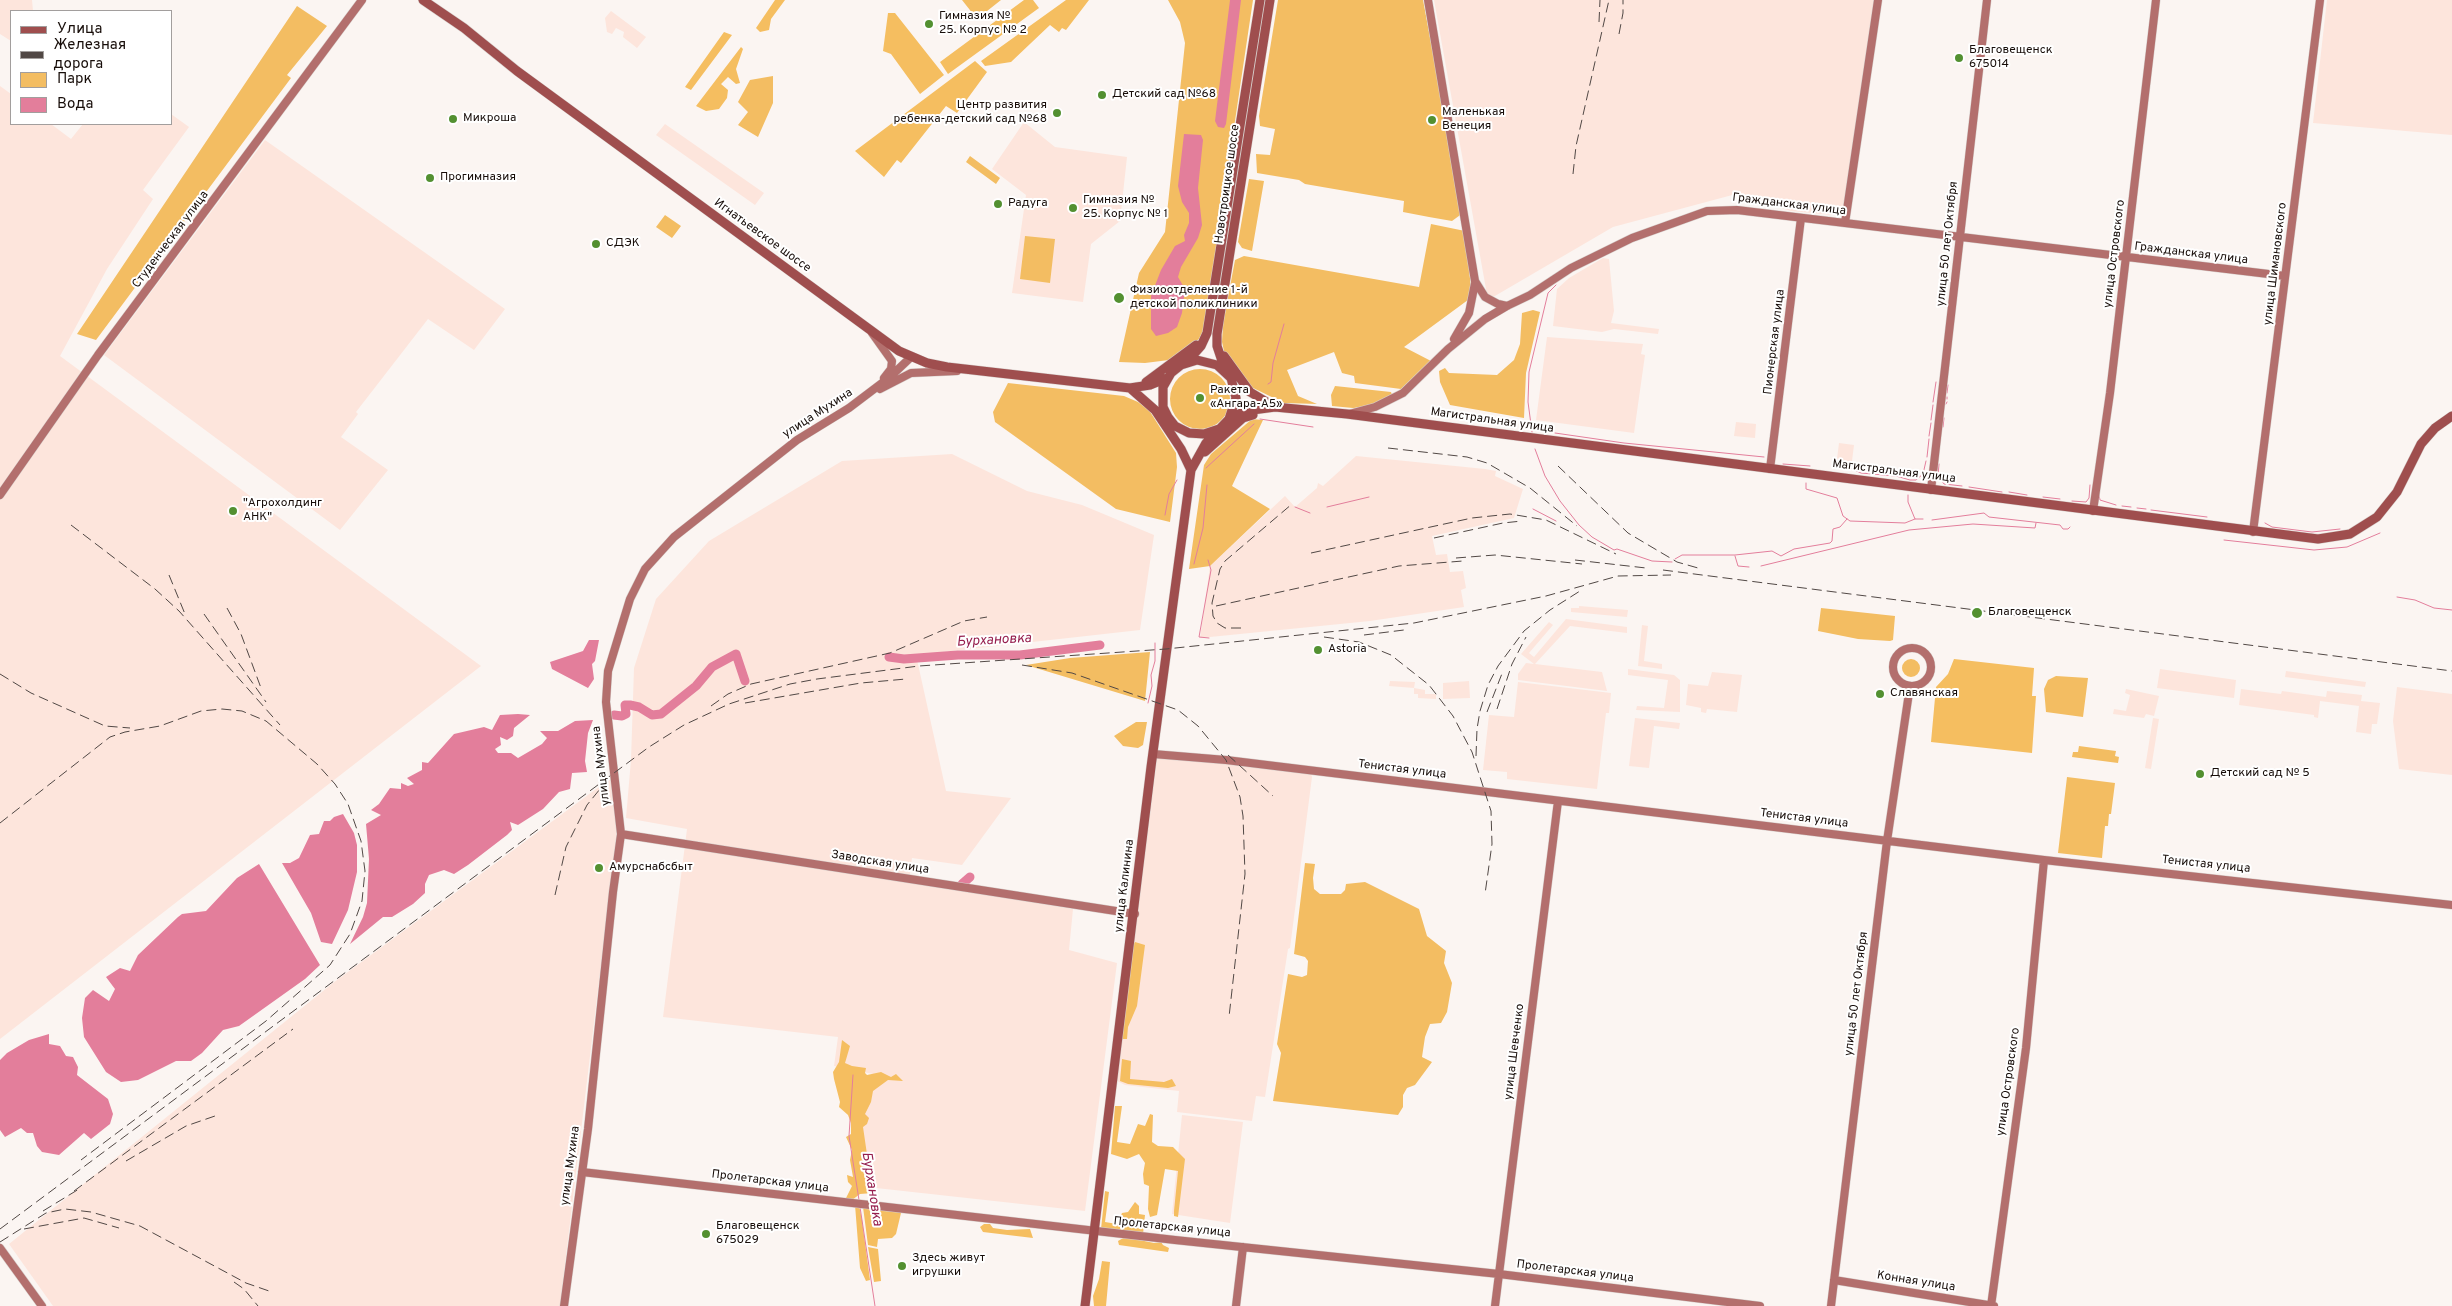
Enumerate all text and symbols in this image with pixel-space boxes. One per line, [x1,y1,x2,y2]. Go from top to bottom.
legend [10,10,172,125]
place label: Гимназия № 25. Корпус № 2 [939,10,1027,38]
marker: Гимназия № 25. Корпус № 2 [923,18,935,30]
text: Улица [57,20,102,39]
text: Железная дорога [54,36,126,74]
place label: Благовещенск 675014 [1969,44,2053,72]
marker: Благовещенск 675014 [1953,52,1965,64]
text: Парк [57,70,92,89]
place label: Детский сад №68 [1112,88,1216,102]
marker: Детский сад №68 [1096,89,1108,101]
text: Вода [57,95,93,114]
place label: Центр развития ребенка-детский сад №68 [893,99,1047,127]
place label: Маленькая Венеция [1442,106,1505,134]
marker: Центр развития ребенка-детский сад №68 [1051,107,1063,119]
place label: Микроша [463,112,516,126]
marker: Микроша [447,113,459,125]
marker: Маленькая Венеция [1426,114,1438,126]
street label: Новотроицкое шоссе [1212,123,1244,245]
place label: Прогимназия [440,171,516,185]
marker: Прогимназия [424,172,436,184]
street label: улица 50 лет Октября [1934,181,1962,307]
street label: Студенческая улица [130,189,212,291]
street label: Гражданская улица [1731,191,1847,219]
place label: Гимназия № 25. Корпус № 1 [1083,194,1168,222]
street label: Игнатьевское шоссе [711,196,813,276]
place label: Радуга [1008,197,1047,211]
marker: Радуга [992,198,1004,210]
street label: улица Островского [2101,199,2129,309]
marker: Гимназия № 25. Корпус № 1 [1067,202,1079,214]
street label: улица Шимановского [2261,202,2291,326]
place label: СДЭК [606,237,640,251]
marker: СДЭК [590,238,602,250]
street label: Гражданская улица [2133,240,2249,268]
place label: Физиоотделение 1-й детской поликлиники [1130,284,1257,312]
street label: Пионерская улица [1761,289,1789,395]
marker: Физиоотделение 1-й детской поликлиники [1112,291,1126,305]
place label: Ракета «Ангара-А5» [1210,384,1282,412]
street label: улица Мухина [780,386,856,442]
marker: Ракета «Ангара-А5» [1194,392,1206,404]
street label: Магистральная улица [1429,405,1555,437]
street label: Магистральная улица [1831,457,1957,487]
place label: "Агрохолдинг АНК" [243,497,322,525]
marker: "Агрохолдинг АНК" [227,505,239,517]
marker: Благовещенск [1970,606,1984,620]
place label: Благовещенск [1988,606,2072,620]
water label: Бурхановка [956,631,1032,651]
place label: Astoria [1328,643,1367,657]
marker: Astoria [1312,644,1324,656]
place label: Славянская [1890,687,1958,701]
marker: Славянская [1874,688,1886,700]
street label: улица Мухина [590,725,614,807]
street label: Тенистая улица [1357,757,1447,783]
place label: Детский сад № 5 [2210,767,2310,781]
marker: Детский сад № 5 [2194,768,2206,780]
street label: Тенистая улица [1759,806,1849,832]
street label: улица Калинина [1112,839,1138,933]
street label: Заводская улица [830,848,930,878]
street label: Тенистая улица [2161,853,2251,877]
place label: Амурснабсбыт [609,861,693,875]
marker: Амурснабсбыт [593,862,605,874]
street label: улица 50 лет Октября [1842,931,1872,1057]
street label: улица Шевченко [1502,1003,1528,1101]
street label: улица Островского [1994,1027,2024,1137]
street label: улица Мухина [558,1125,584,1207]
water label: Бурхановка [857,1151,885,1227]
street label: Пролетарская улица [711,1168,829,1196]
street label: Пролетарская улица [1113,1215,1231,1241]
place label: Благовещенск 675029 [716,1220,800,1248]
marker: Благовещенск 675029 [700,1228,712,1240]
place label: Здесь живут игрушки [912,1252,985,1280]
street label: Пролетарская улица [1516,1258,1634,1286]
marker: Здесь живут игрушки [896,1260,908,1272]
street label: Конная улица [1876,1269,1956,1295]

